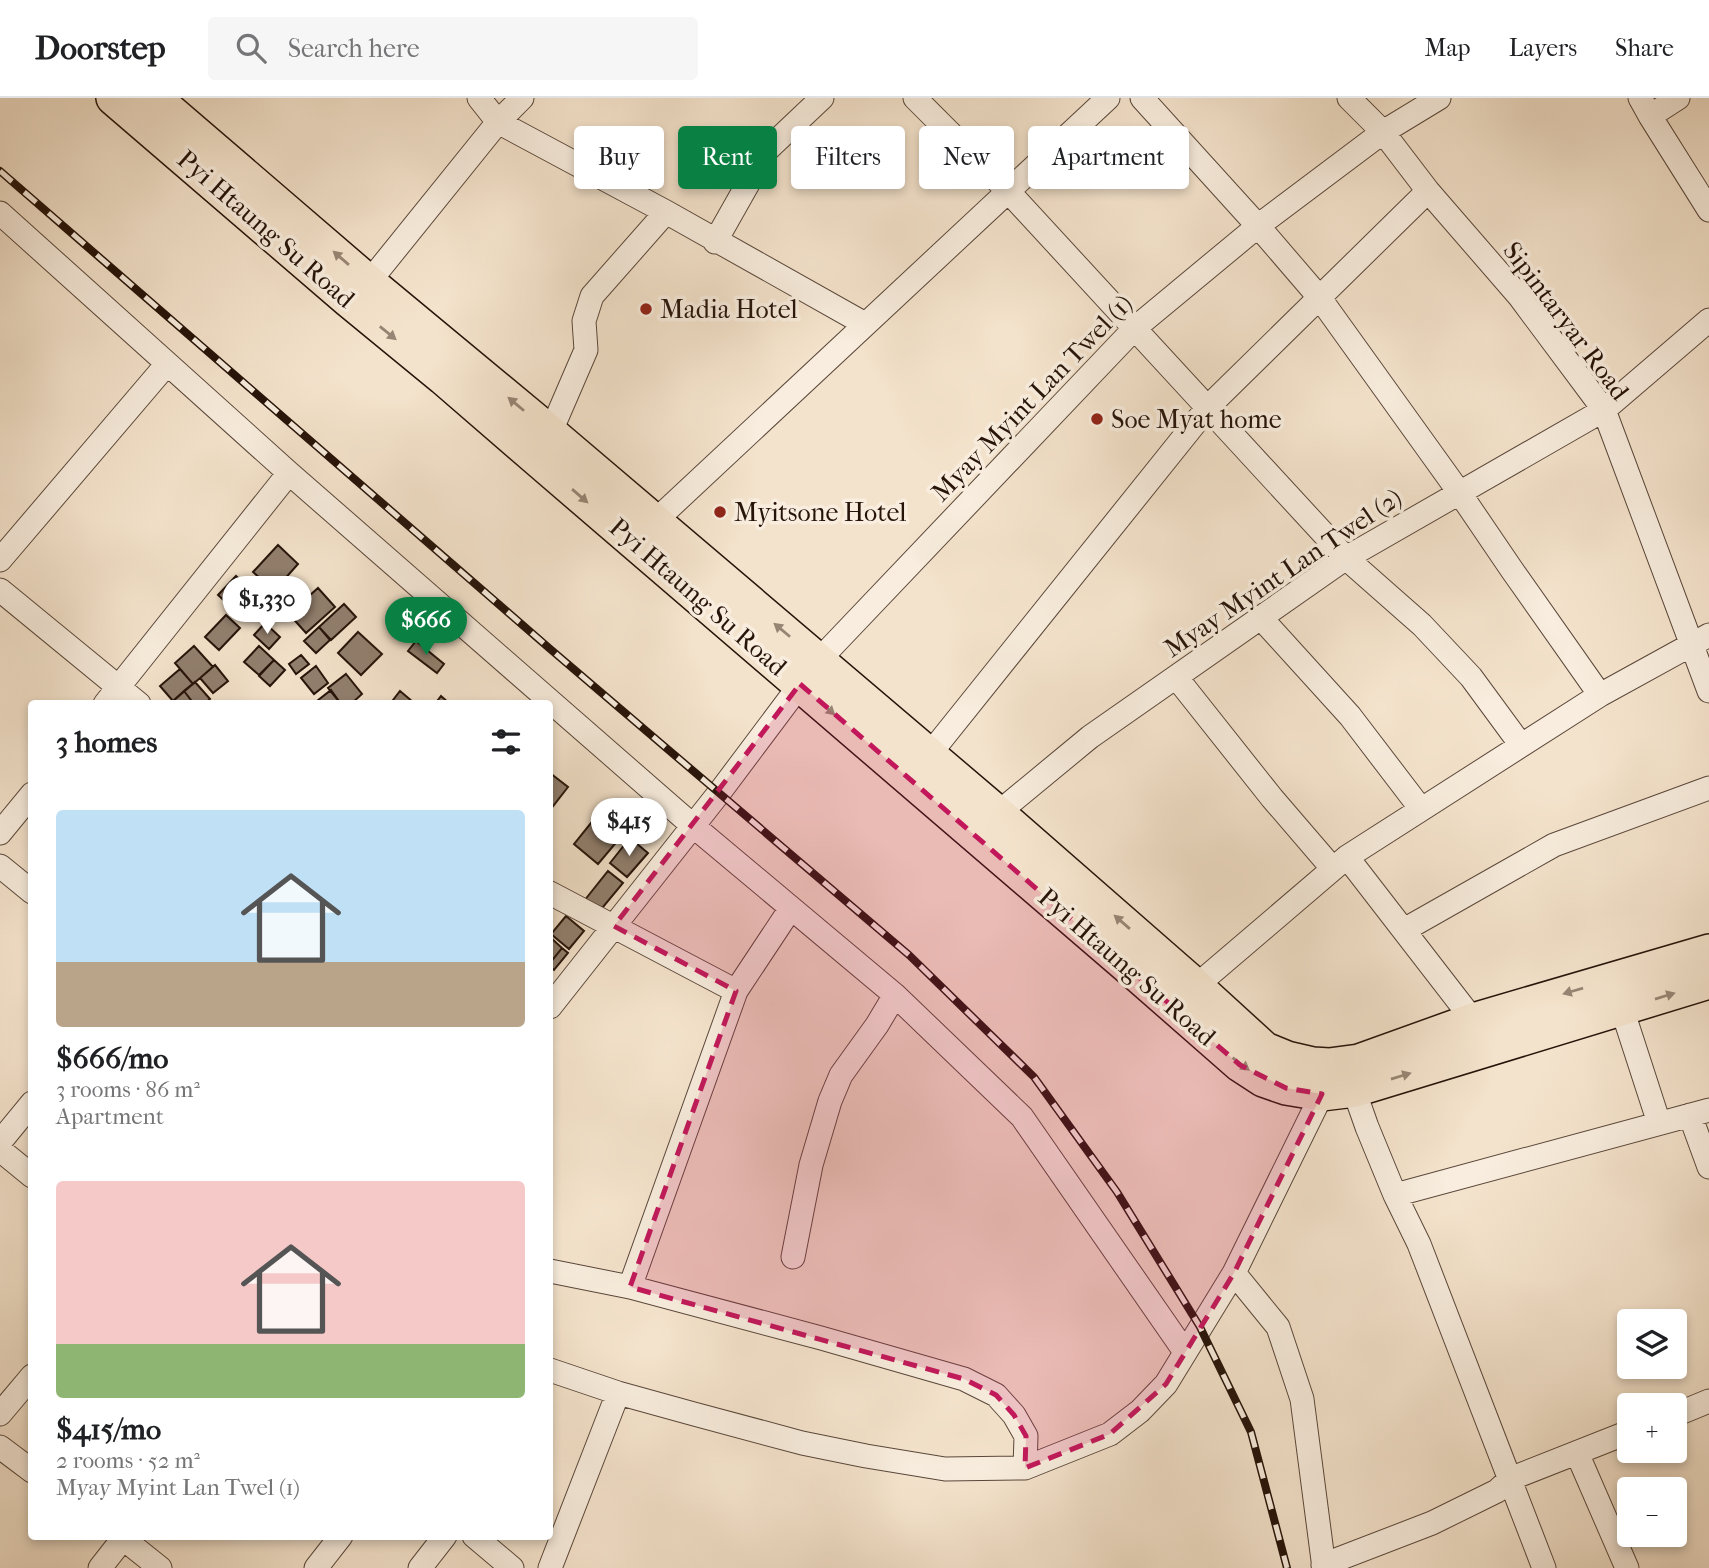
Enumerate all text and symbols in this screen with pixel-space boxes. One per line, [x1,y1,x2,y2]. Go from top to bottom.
search box [208,17,698,80]
text: Doorstep [35,29,166,68]
icon: search [232,29,270,67]
text: Search here [288,33,420,64]
text: Map [1425,34,1471,62]
text: Layers [1509,34,1577,62]
text: Share [1615,34,1674,62]
chip: Buy [574,126,664,189]
chip: Rent [678,126,777,189]
chip: Filters [791,126,905,189]
chip: New [919,126,1014,189]
chip: Apartment [1028,126,1189,189]
street label: Pyi Htaung Su Road [171,144,362,315]
street label: Sipintaryar Road [1496,236,1636,407]
one-way arrow [332,251,349,266]
street label: Myay Myint Lan Twel (1) [925,288,1139,508]
place label: Madia Hotel [660,294,798,325]
marker: Madia Hotel [638,301,654,317]
one-way arrow [380,325,397,340]
one-way arrow [507,396,525,411]
place label: Soe Myat home [1111,404,1282,435]
marker: Soe Myat home [1089,411,1105,427]
street label: Myay Myint Lan Twel (2) [1158,482,1408,664]
one-way arrow [572,488,589,503]
place label: Myitsone Hotel [734,497,906,528]
marker: Myitsone Hotel [712,504,728,520]
street label: Pyi Htaung Su Road [603,512,794,683]
pin: $1,330 [210,576,324,636]
text: $1,330 [238,585,296,612]
pin: $666 [385,598,467,657]
text: $666 [401,606,451,633]
one-way arrow [773,623,791,638]
one-way arrow [819,700,836,715]
icon: filters [487,723,525,761]
text: 3 homes [56,725,157,760]
pin: $415 [588,798,670,858]
text: $415 [607,807,651,834]
icon: home [228,855,354,981]
street label: Pyi Htaung Su Road [1032,882,1223,1053]
one-way arrow [1113,914,1131,930]
one-way arrow [1562,986,1583,996]
one-way arrow [1655,990,1676,1000]
text: $666/mo [56,1041,169,1076]
one-way arrow [1232,1057,1250,1071]
one-way arrow [1391,1071,1412,1081]
text: 3 rooms · 86 m² [56,1076,200,1103]
text: Apartment [56,1103,164,1130]
icon: home [228,1226,354,1352]
map controls [1617,1309,1687,1547]
button: layers [1617,1309,1687,1379]
button: + [1617,1393,1687,1463]
text: $415/mo [56,1412,161,1447]
text: 2 rooms · 52 m² [56,1447,200,1474]
text: Myay Myint Lan Twel (1) [56,1474,300,1501]
button: − [1617,1477,1687,1547]

